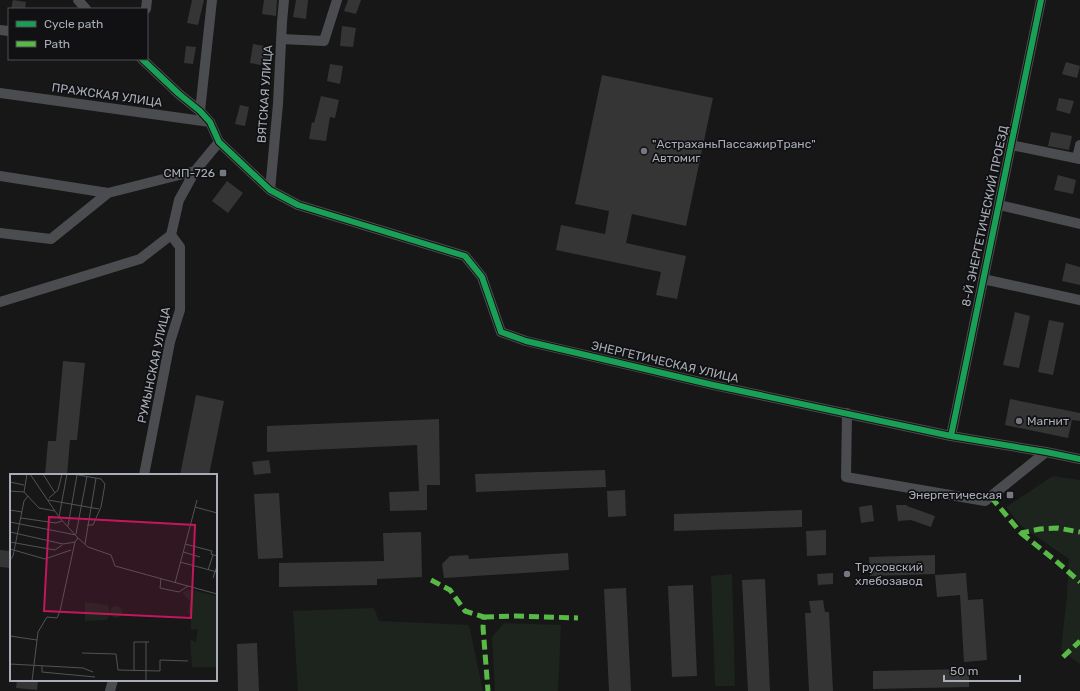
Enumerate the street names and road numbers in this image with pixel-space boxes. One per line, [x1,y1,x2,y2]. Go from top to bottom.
street label: ВЯТСКАЯ УЛИЦА [255,44,275,144]
street label: ПРАЖСКАЯ УЛИЦА [51,80,163,110]
street label: 8-Й ЭНЕРГЕТИЧЕСКИЙ ПРОЕЗД [959,124,1011,308]
street label: РУМЫНСКАЯ УЛИЦА [135,306,173,424]
street label: ЭНЕРГЕТИЧЕСКАЯ УЛИЦА [590,338,740,386]

